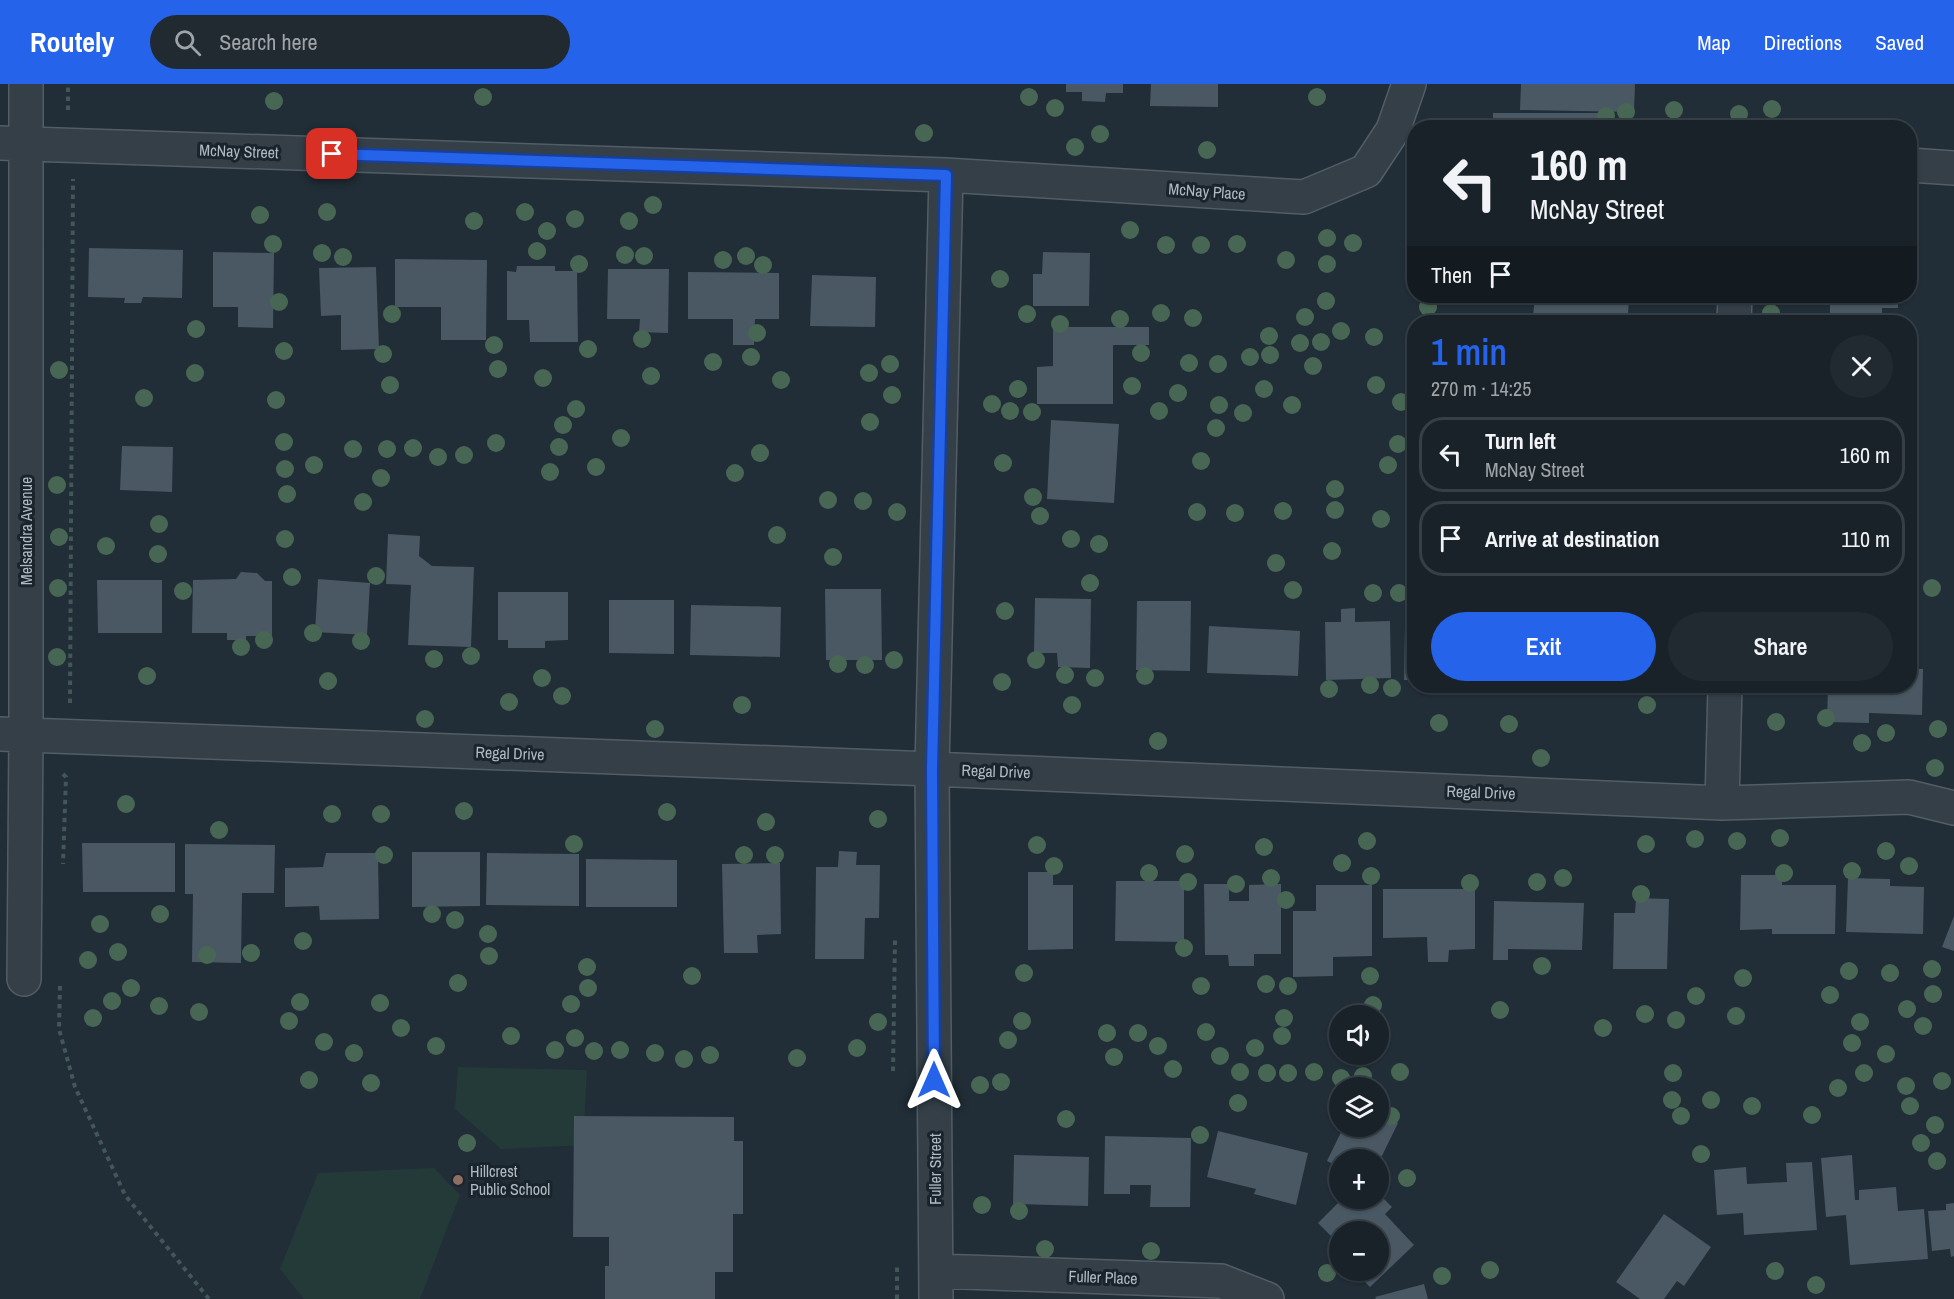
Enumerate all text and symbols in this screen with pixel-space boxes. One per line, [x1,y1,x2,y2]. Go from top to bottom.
search box [150,15,570,69]
text: Routely [30,23,114,61]
icon: search [171,26,204,59]
text: Search here [219,27,317,57]
text: Map [1697,28,1731,57]
text: Directions [1764,28,1842,57]
text: Saved [1875,28,1924,57]
pin [306,128,357,179]
icon: arrive [315,137,348,170]
text: 160 m [1530,137,1628,193]
street label: McNay Street [199,139,279,163]
icon: left [1431,144,1509,222]
street label: McNay Place [1168,177,1246,205]
text: McNay Street [1530,191,1664,227]
icon: arrive [1484,258,1517,291]
text: Then [1431,260,1472,290]
text: 1 min [1431,328,1507,376]
button: close [1830,335,1893,398]
text: 270 m · 14:25 [1431,375,1531,402]
text: Turn left [1485,426,1556,456]
icon: left [1434,438,1467,471]
text: 160 m [1840,440,1890,470]
text: McNay Street [1485,456,1584,483]
street label: Melsandra Avenue [15,477,37,585]
icon: arrive [1434,522,1467,555]
text: Arrive at destination [1485,524,1659,554]
text: 110 m [1841,524,1890,554]
button: Exit [1431,612,1656,681]
button: Share [1668,612,1893,681]
street label: Regal Drive [475,741,545,765]
street label: Regal Drive [961,759,1031,783]
street label: Regal Drive [1446,780,1516,804]
map controls [1329,1005,1389,1281]
button: sound [1329,1005,1389,1065]
position arrow [902,1048,966,1112]
button: layers [1329,1077,1389,1137]
street label: Fuller Street [924,1133,946,1205]
button: + [1329,1149,1389,1209]
place label: Hillcrest Public School [470,1160,550,1200]
marker: Hillcrest Public School [451,1173,465,1187]
button: − [1329,1221,1389,1281]
street label: Fuller Place [1068,1265,1138,1289]

